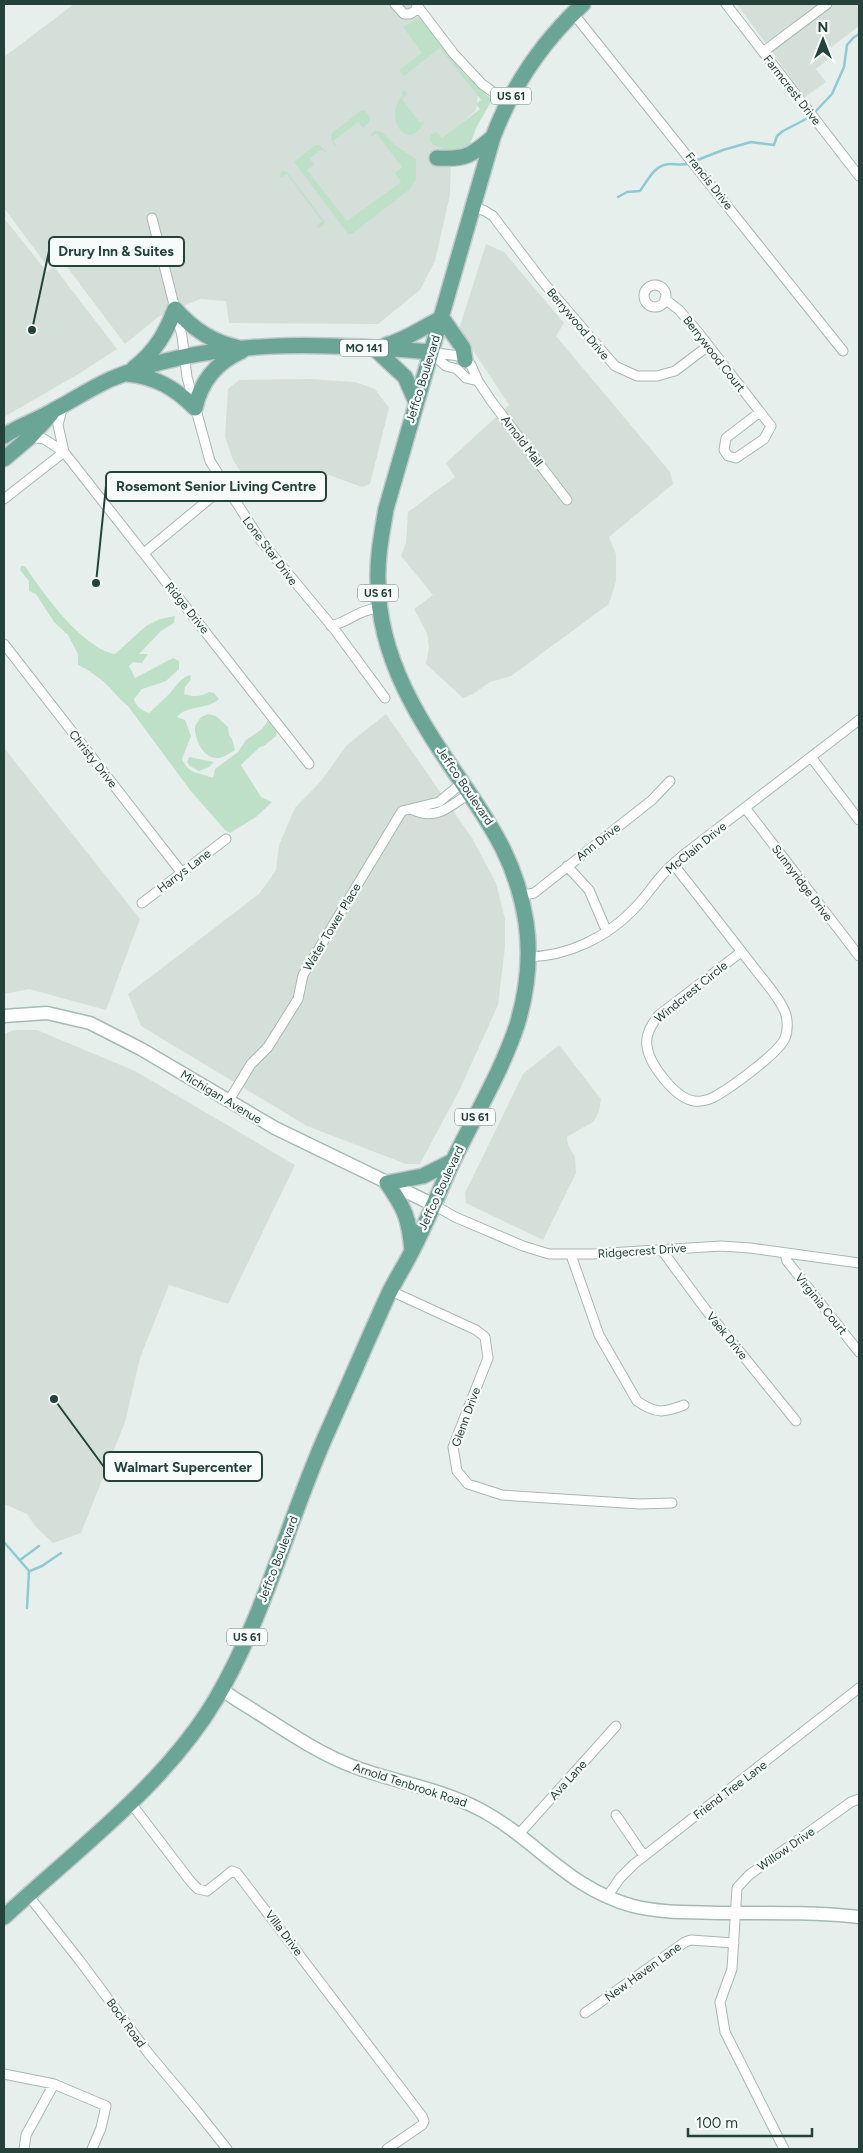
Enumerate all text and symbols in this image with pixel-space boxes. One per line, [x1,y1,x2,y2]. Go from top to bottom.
north arrow [798,15,848,65]
text: N [818,19,828,36]
street label: Farmcrest Drive [760,52,824,128]
road number: US 61 [491,88,531,104]
street label: Francis Drive [682,150,736,213]
callout: Drury Inn & Suites [49,237,184,266]
text: Drury Inn & Suites [58,243,174,260]
street label: Berrywood Drive [544,285,612,363]
street label: Berrywood Court [680,313,748,395]
street label: Jeffco Boulevard [403,333,443,425]
road number: MO 141 [340,339,388,356]
street label: Arnold Mall [498,413,546,469]
callout: Rosemont Senior Living Centre [106,472,326,501]
text: Rosemont Senior Living Centre [116,478,316,495]
street label: Lone Star Drive [240,514,301,588]
street label: Ridge Drive [162,580,212,637]
road number: US 61 [358,584,398,602]
street label: Christy Drive [66,727,120,791]
street label: Jeffco Boulevard [434,744,496,828]
street label: McClain Drive [663,819,730,877]
street label: Ann Drive [573,820,623,864]
street label: Sunnyridge Drive [769,842,836,924]
street label: Harrys Lane [154,846,214,896]
street label: Water Tower Place [300,880,364,973]
street label: Windcrest Circle [652,958,730,1026]
street label: Michigan Avenue [178,1067,265,1127]
road number: US 61 [455,1108,495,1126]
street label: Jeffco Boulevard [415,1144,467,1232]
street label: Ridgecrest Drive [597,1241,687,1261]
street label: Virginia Court [792,1271,850,1338]
street label: Vaek Drive [704,1309,751,1363]
street label: Glenn Drive [449,1385,483,1449]
callout: Walmart Supercenter [104,1452,262,1481]
text: Walmart Supercenter [114,1459,253,1476]
street label: Jeffco Boulevard [255,1514,301,1604]
road number: US 61 [227,1628,267,1645]
street label: Ava Lane [546,1757,590,1803]
street label: Friend Tree Lane [691,1758,770,1822]
street label: Arnold Tenbrook Road [351,1760,469,1810]
street label: Willow Drive [755,1824,818,1874]
street label: Villa Drive [262,1908,306,1959]
street label: New Haven Lane [602,1939,684,2004]
street label: Bock Road [104,1996,148,2050]
scale bar [688,2106,812,2138]
text: 100 m [696,2114,738,2132]

